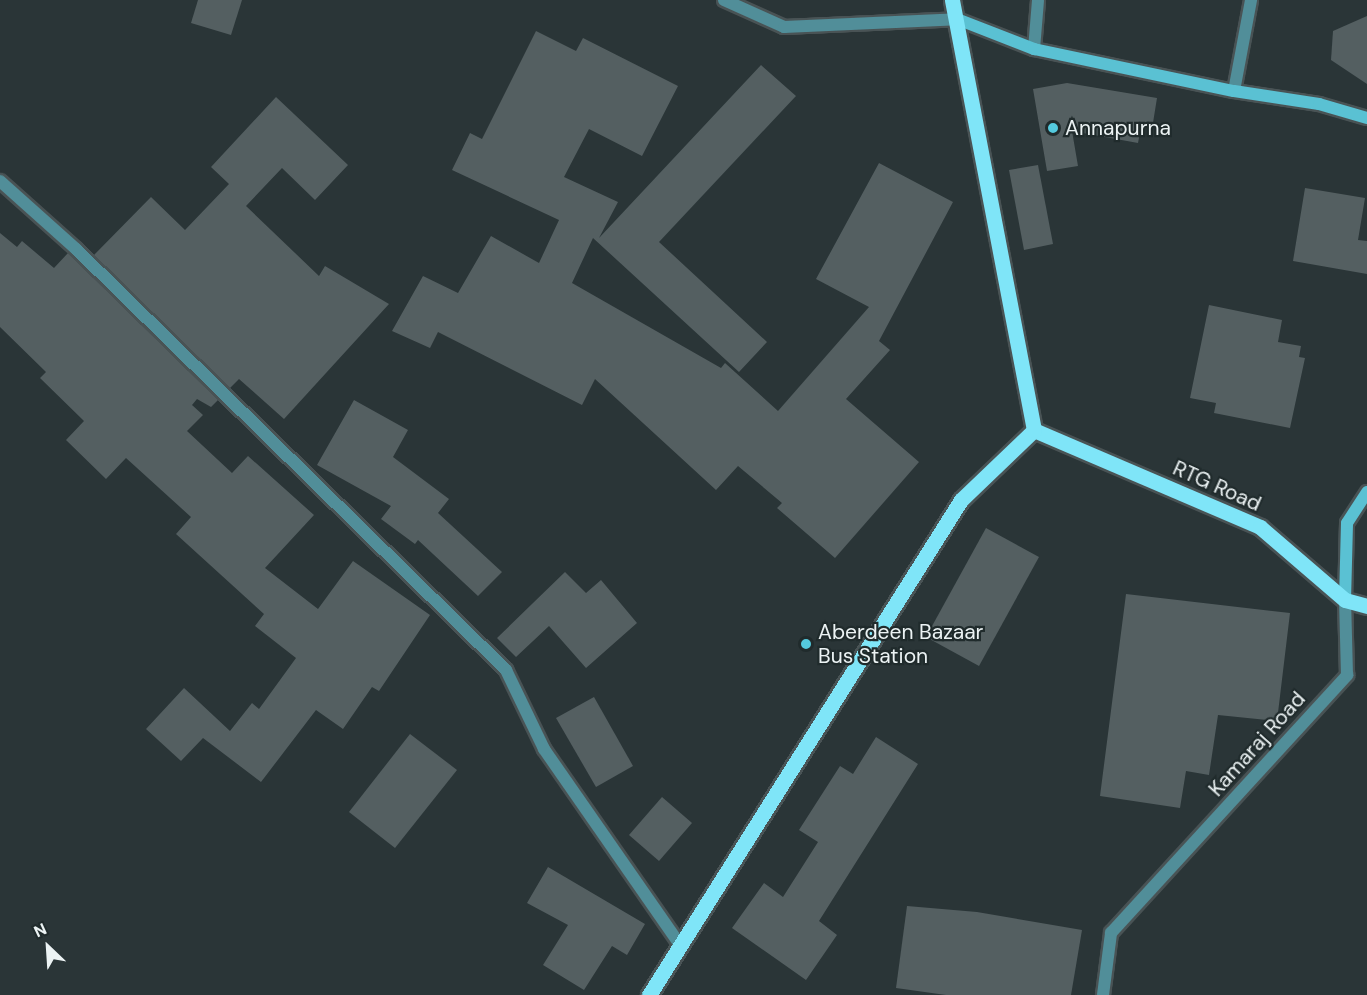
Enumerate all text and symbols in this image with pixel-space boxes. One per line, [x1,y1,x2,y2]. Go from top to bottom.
place label: Annapurna [1065,115,1171,141]
marker: Annapurna [1046,121,1060,135]
street label: RTG Road [1169,455,1265,517]
place label: Aberdeen Bazaar Bus Station [818,619,983,669]
marker: Aberdeen Bazaar Bus Station [799,637,813,651]
street label: Kamaraj Road [1203,686,1311,802]
north arrow [18,917,78,977]
text: N [30,918,50,942]

